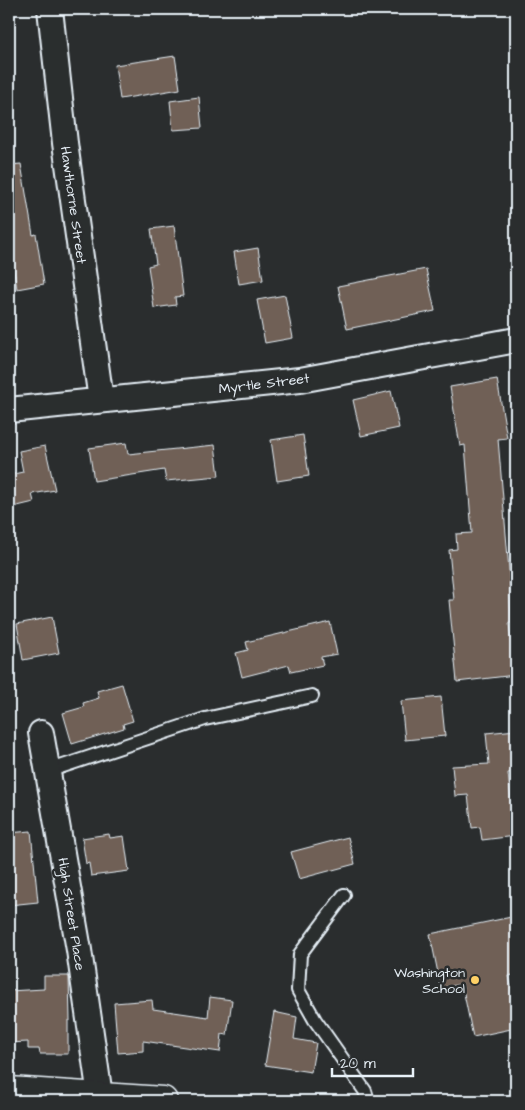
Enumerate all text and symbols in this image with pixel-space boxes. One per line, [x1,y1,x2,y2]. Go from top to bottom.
street label: Hawthorne Street [55,145,91,266]
street label: Myrtle Street [218,368,311,399]
street label: High Street Place [52,856,90,972]
place label: Washington School [394,963,465,999]
marker: Washington School [469,974,481,986]
scale bar [332,1045,414,1077]
text: 20 m [340,1053,376,1074]

